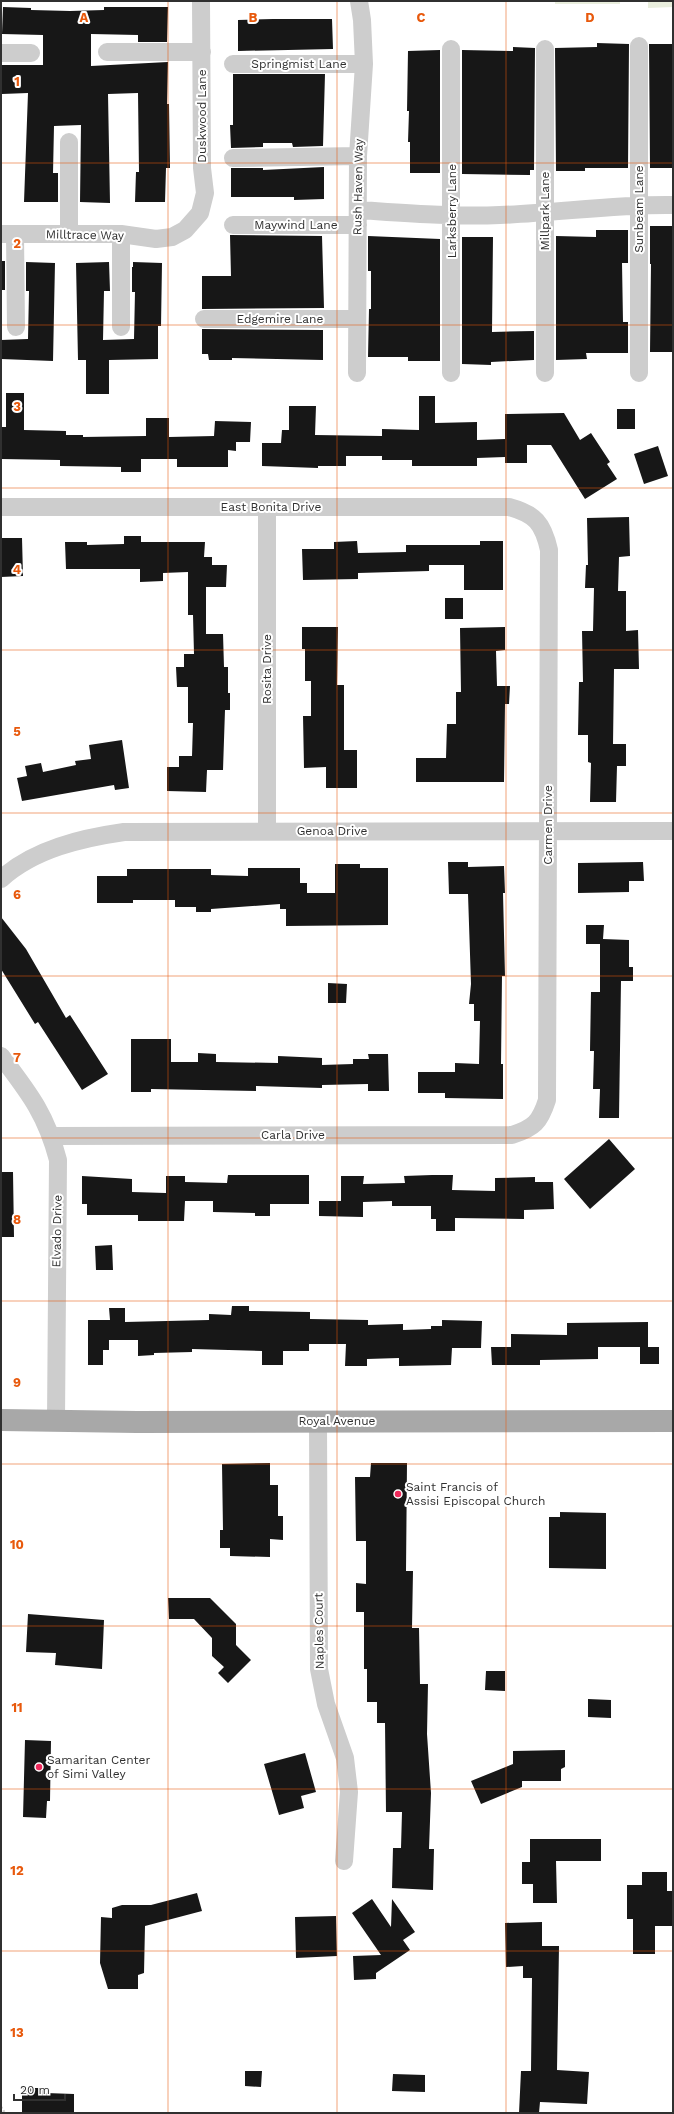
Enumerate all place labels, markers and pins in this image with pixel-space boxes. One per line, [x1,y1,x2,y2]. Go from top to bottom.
place label: Saint Francis of Assisi Episcopal Church [406,1480,546,1508]
marker: Saint Francis of Assisi Episcopal Church [393,1489,403,1499]
place label: Samaritan Center of Simi Valley [47,1753,150,1781]
marker: Samaritan Center of Simi Valley [34,1762,44,1772]

